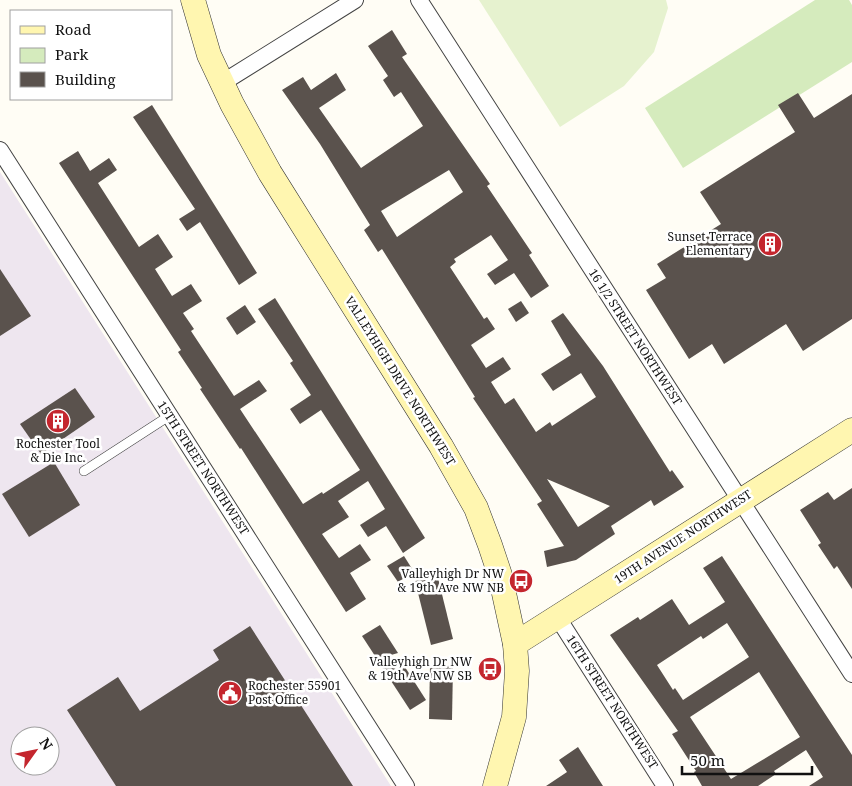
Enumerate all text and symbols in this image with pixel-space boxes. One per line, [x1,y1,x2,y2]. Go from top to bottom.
legend [10,10,172,100]
text: Road [55,19,91,39]
text: Park [55,44,89,64]
text: Building [55,69,116,89]
place label: Sunset Terrace Elementary [668,228,752,259]
building icon: Sunset Terrace Elementary [757,231,783,257]
street label: 16 1/2 STREET NORTHWEST [585,265,686,409]
street label: VALLEYHIGH DRIVE NORTHWEST [341,293,460,469]
street label: 15TH STREET NORTHWEST [154,397,254,539]
building icon: Rochester Tool & Die Inc. [45,408,71,434]
place label: Rochester Tool & Die Inc. [16,435,100,466]
street label: 19TH AVENUE NORTHWEST [611,485,755,588]
place label: Valleyhigh Dr NW & 19th Ave NW NB [398,565,504,596]
bus stop icon: Valleyhigh Dr NW & 19th Ave NW NB [508,568,534,594]
street label: 16TH STREET NORTHWEST [563,631,663,773]
place label: Valleyhigh Dr NW & 19th Ave NW SB [368,653,472,684]
bus stop icon: Valleyhigh Dr NW & 19th Ave NW SB [477,656,503,682]
place label: Rochester 55901 Post Office [248,677,341,708]
public building icon: Rochester 55901 Post Office [217,680,243,706]
north arrow [10,726,60,776]
text: N [35,734,57,753]
scale bar [682,744,812,776]
text: 50 m [690,750,725,770]

